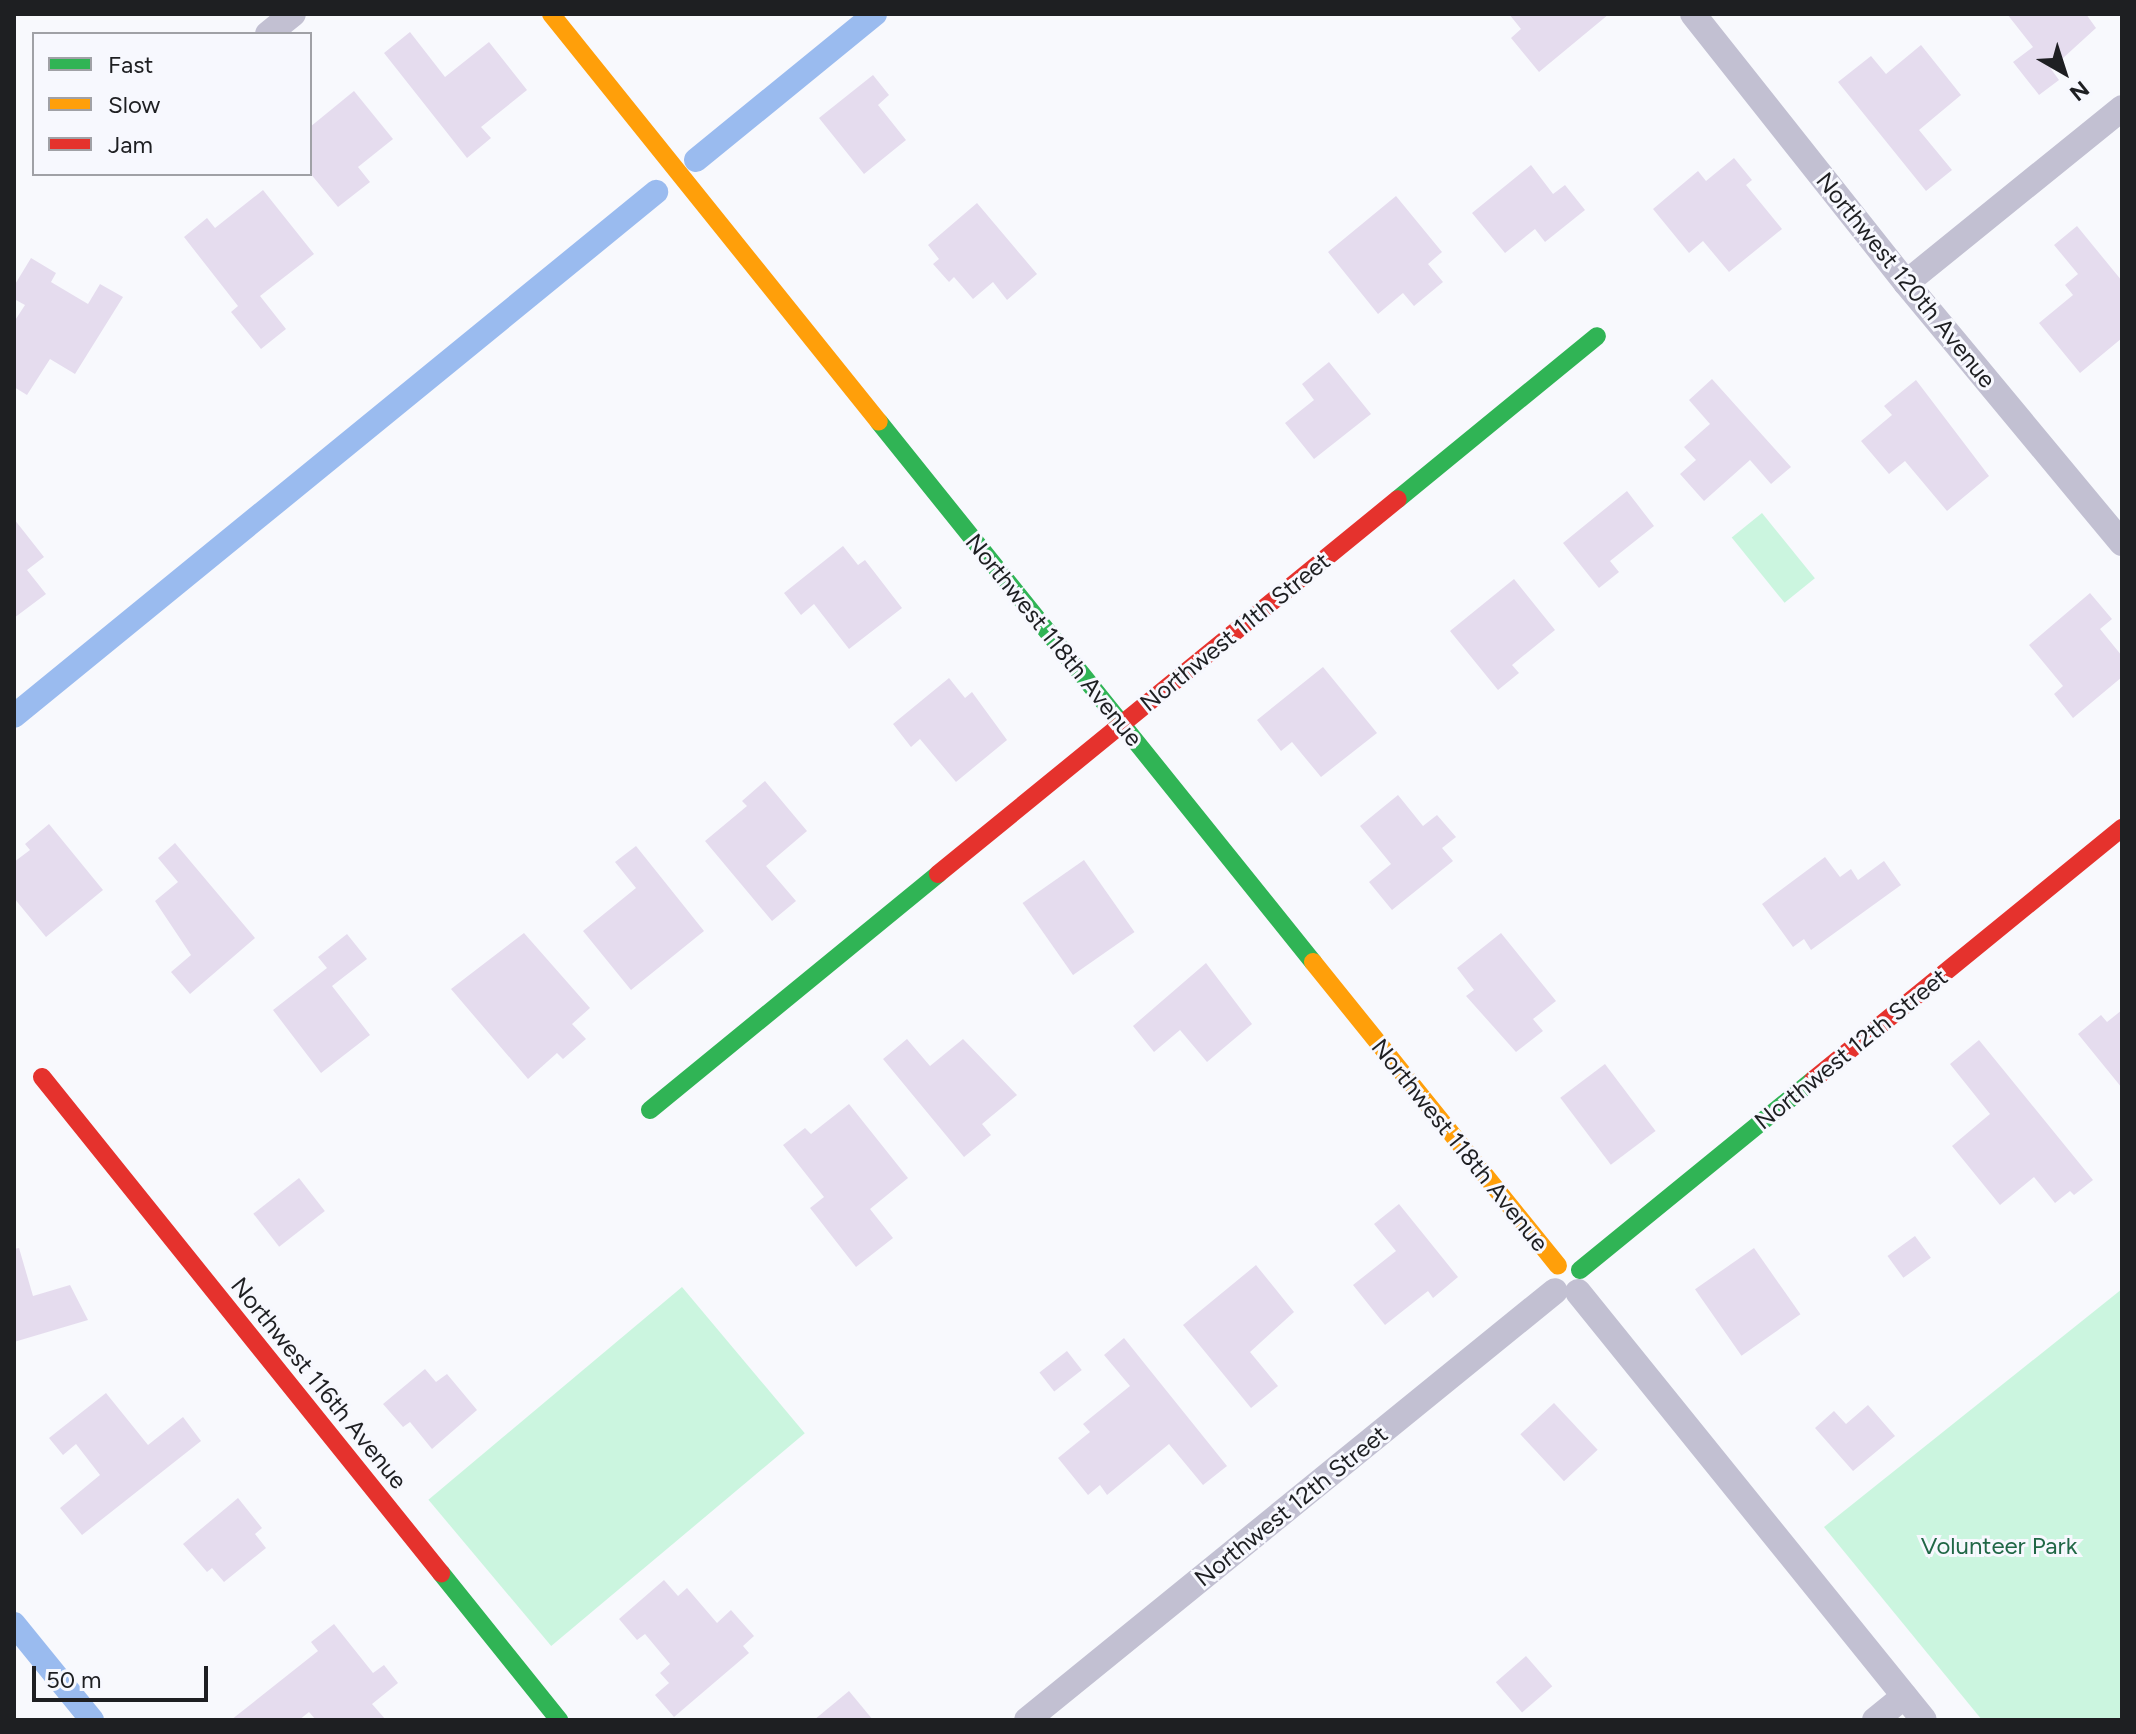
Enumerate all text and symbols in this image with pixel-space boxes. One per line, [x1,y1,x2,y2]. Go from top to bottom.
legend [32,32,312,176]
north arrow [2024,32,2104,112]
text: Fast [108,50,153,79]
text: N [2064,75,2095,107]
text: Slow [108,90,160,119]
text: Jam [108,130,153,159]
street label: Northwest 120th Avenue [1810,166,2002,394]
street label: Northwest 118th Avenue [959,528,1149,752]
street label: Northwest 11th Street [1134,547,1336,717]
street label: Northwest 12th Street [1749,962,1953,1136]
street label: Northwest 118th Avenue [1365,1033,1555,1257]
street label: Northwest 116th Avenue [225,1271,413,1495]
street label: Northwest 12th Street [1189,1419,1393,1593]
park label: Volunteer Park [1921,1532,2077,1560]
scale bar [36,1650,212,1700]
text: 50 m [46,1665,102,1694]

